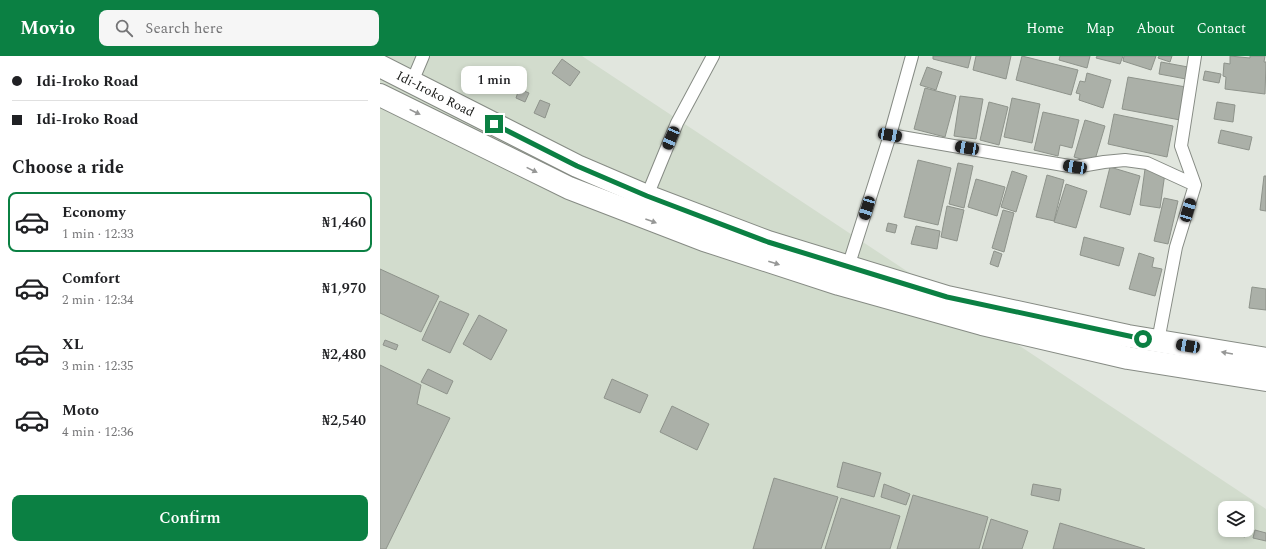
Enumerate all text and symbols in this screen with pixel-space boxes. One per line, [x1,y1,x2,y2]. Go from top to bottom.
search box [99,10,379,46]
text: Movio [20,14,75,43]
icon: search [113,17,135,39]
text: Search here [145,17,223,40]
text: Home [1026,18,1064,39]
text: Map [1086,18,1114,39]
text: About [1136,18,1175,39]
text: Contact [1197,18,1246,39]
street label: Idi-Iroko Road [393,66,478,122]
callout: 1 min [461,66,527,94]
text: Idi-Iroko Road [36,70,138,93]
text: 1 min [477,70,511,90]
text: Idi-Iroko Road [36,108,138,131]
one-way arrow [409,109,421,115]
route end [485,115,503,133]
car [661,125,681,151]
car [877,127,903,143]
car [954,140,980,156]
text: Choose a ride [12,154,124,181]
car [1062,159,1088,175]
one-way arrow [526,167,537,173]
car [858,195,876,221]
car [1179,197,1197,223]
text: Economy [62,201,126,224]
icon: car [14,204,50,240]
text: ₦1,460 [322,211,366,234]
one-way arrow [646,218,658,224]
text: 1 min · 12:33 [62,224,134,244]
one-way arrow [768,260,780,266]
text: Comfort [62,267,120,290]
icon: car [14,270,50,306]
text: ₦1,970 [322,277,366,300]
text: 2 min · 12:34 [62,290,134,310]
route start [1134,330,1152,348]
text: XL [62,333,83,356]
icon: car [14,336,50,372]
car [1175,338,1201,354]
text: ₦2,480 [322,343,366,366]
one-way arrow [1221,350,1234,356]
text: 3 min · 12:35 [62,356,134,376]
text: Moto [62,399,99,422]
icon: car [14,402,50,438]
text: ₦2,540 [322,409,366,432]
text: 4 min · 12:36 [62,422,134,442]
button: Confirm [12,495,368,541]
map controls [1218,501,1254,537]
button: layers [1218,501,1254,537]

